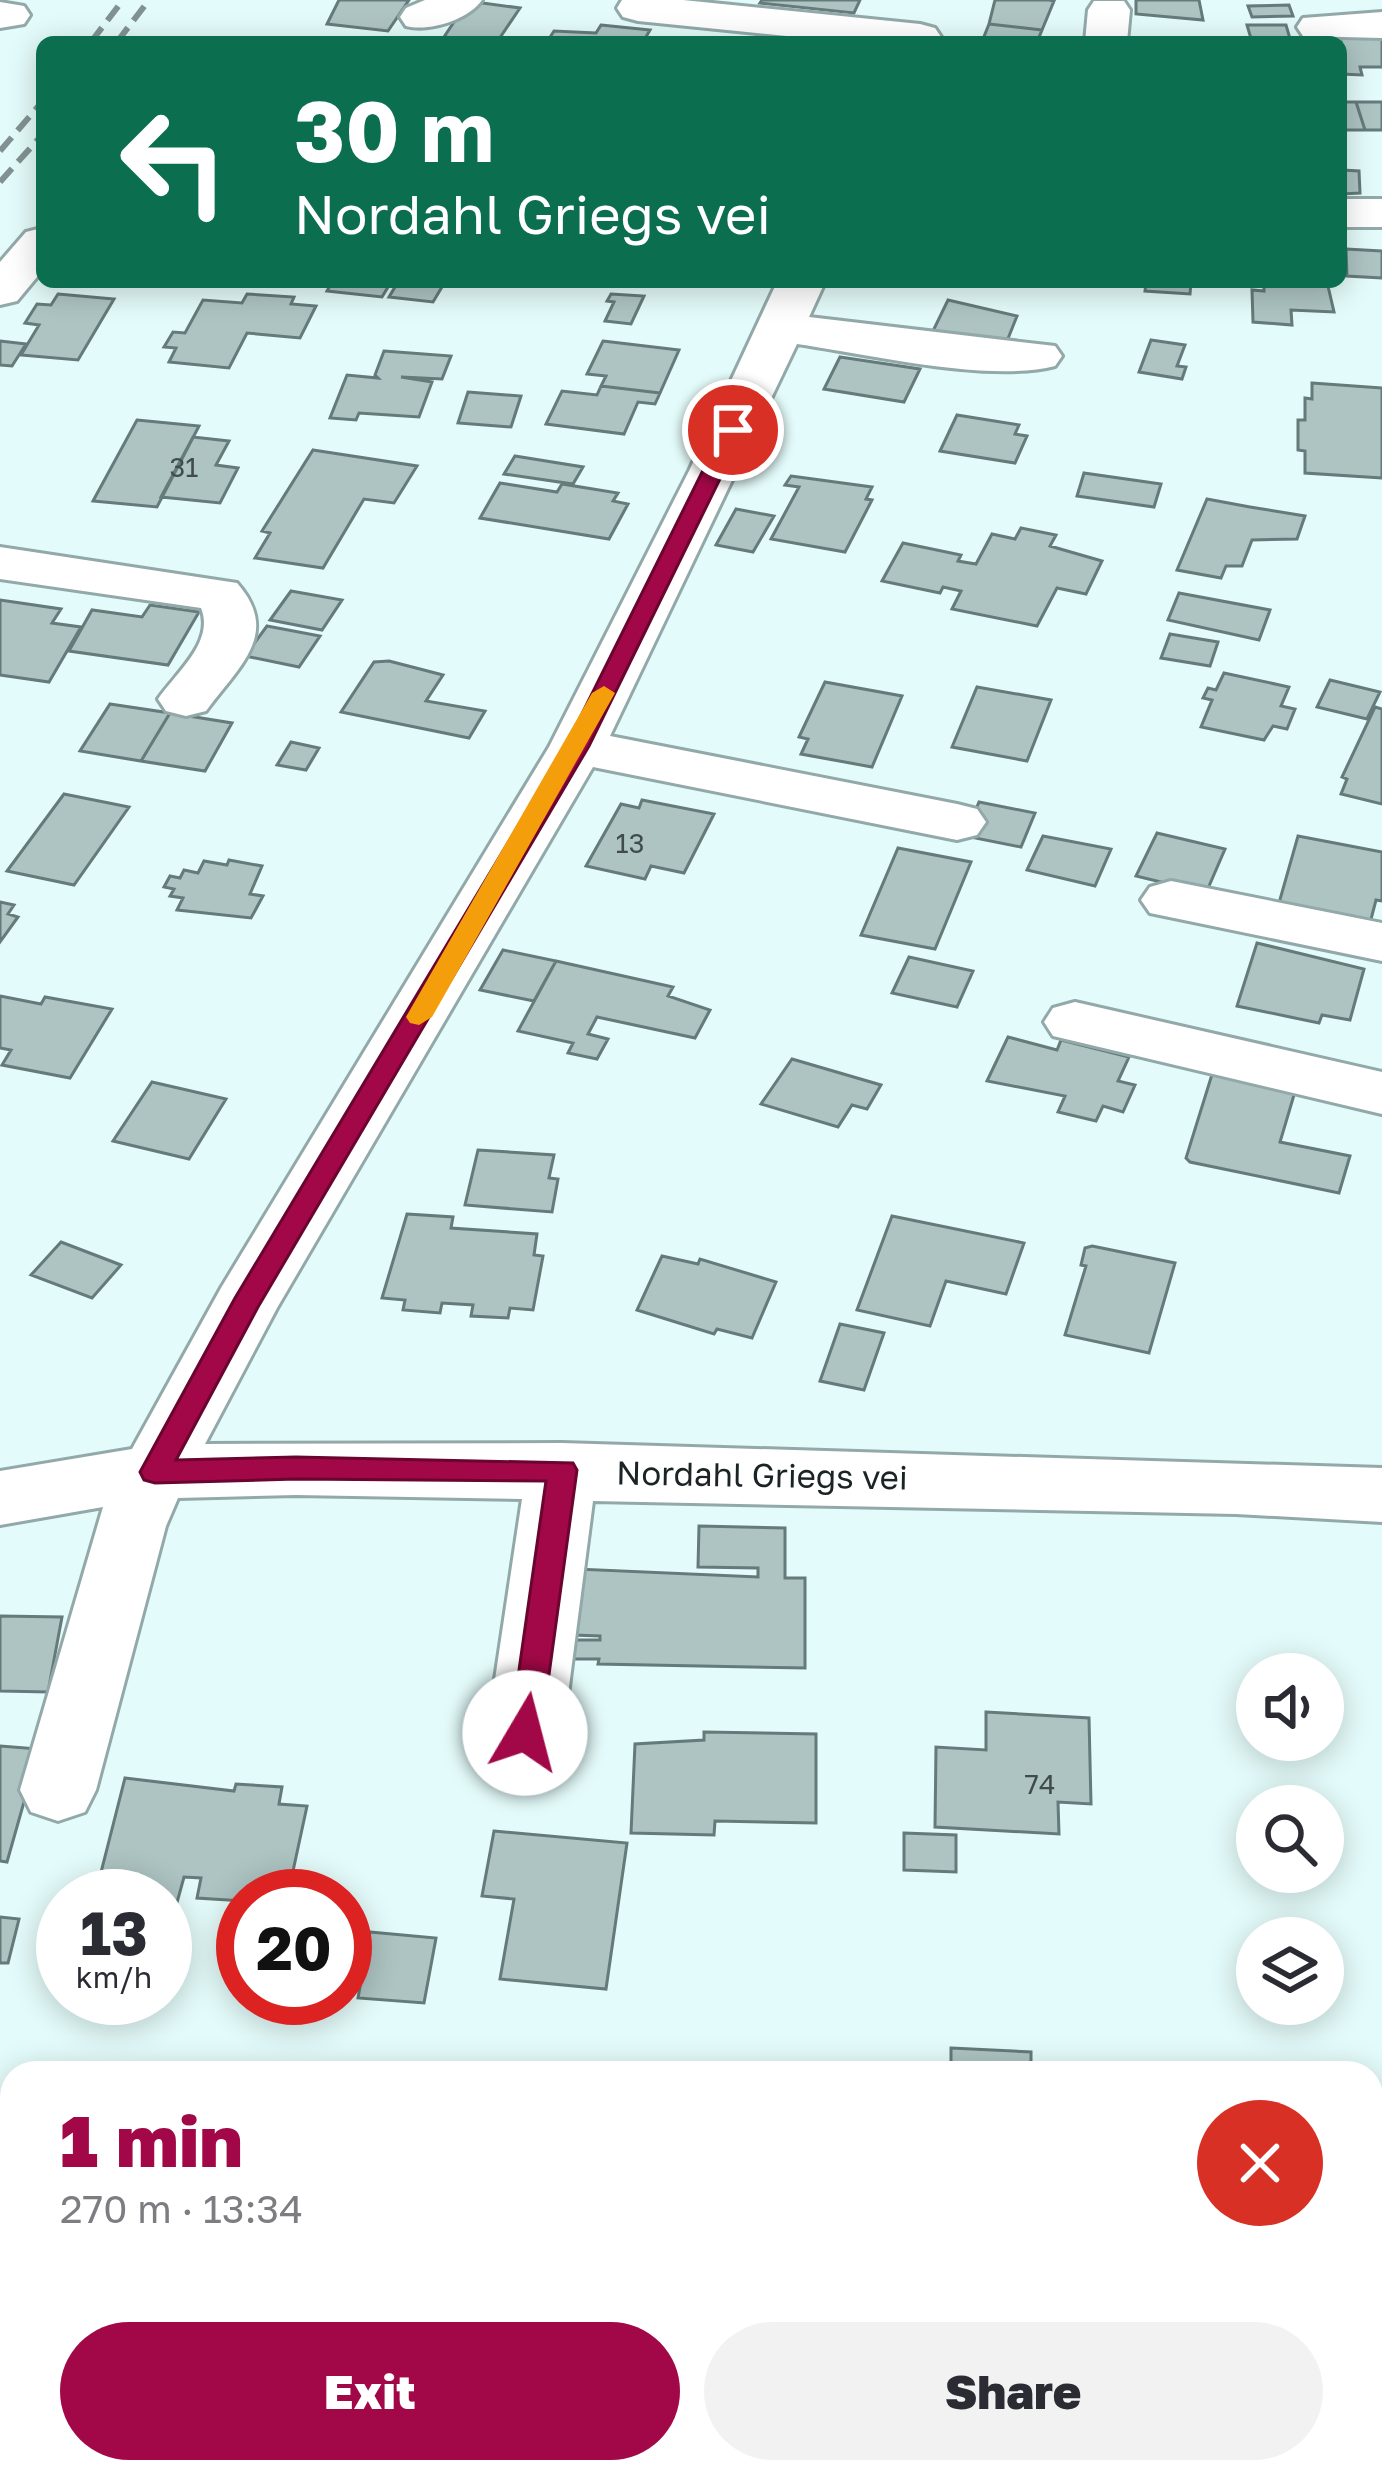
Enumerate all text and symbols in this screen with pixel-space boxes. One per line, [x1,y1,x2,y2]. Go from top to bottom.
text: 30 m [294,80,494,180]
icon: left [96,84,252,240]
text: Nordahl Griegs vei [294,181,771,246]
pin [682,379,784,481]
icon: arrive [700,397,766,463]
house number: 31 [170,451,198,483]
house number: 13 [616,827,644,859]
street label: Nordahl Griegs vei [616,1452,908,1497]
map controls [1236,1653,1344,2025]
button: sound [1236,1653,1344,1761]
position arrow [462,1670,588,1796]
house number: 74 [1025,1768,1055,1800]
button: search [1236,1785,1344,1893]
speed limit sign: 20 [216,1869,372,2025]
text: 13 [80,1896,148,1968]
button: layers [1236,1917,1344,2025]
text: km/h [76,1959,152,1995]
text: 1 min [60,2096,243,2183]
button: close [1197,2100,1323,2226]
text: 270 m · 13:34 [60,2185,303,2232]
button: Exit [60,2322,680,2460]
button: Share [704,2322,1323,2460]

